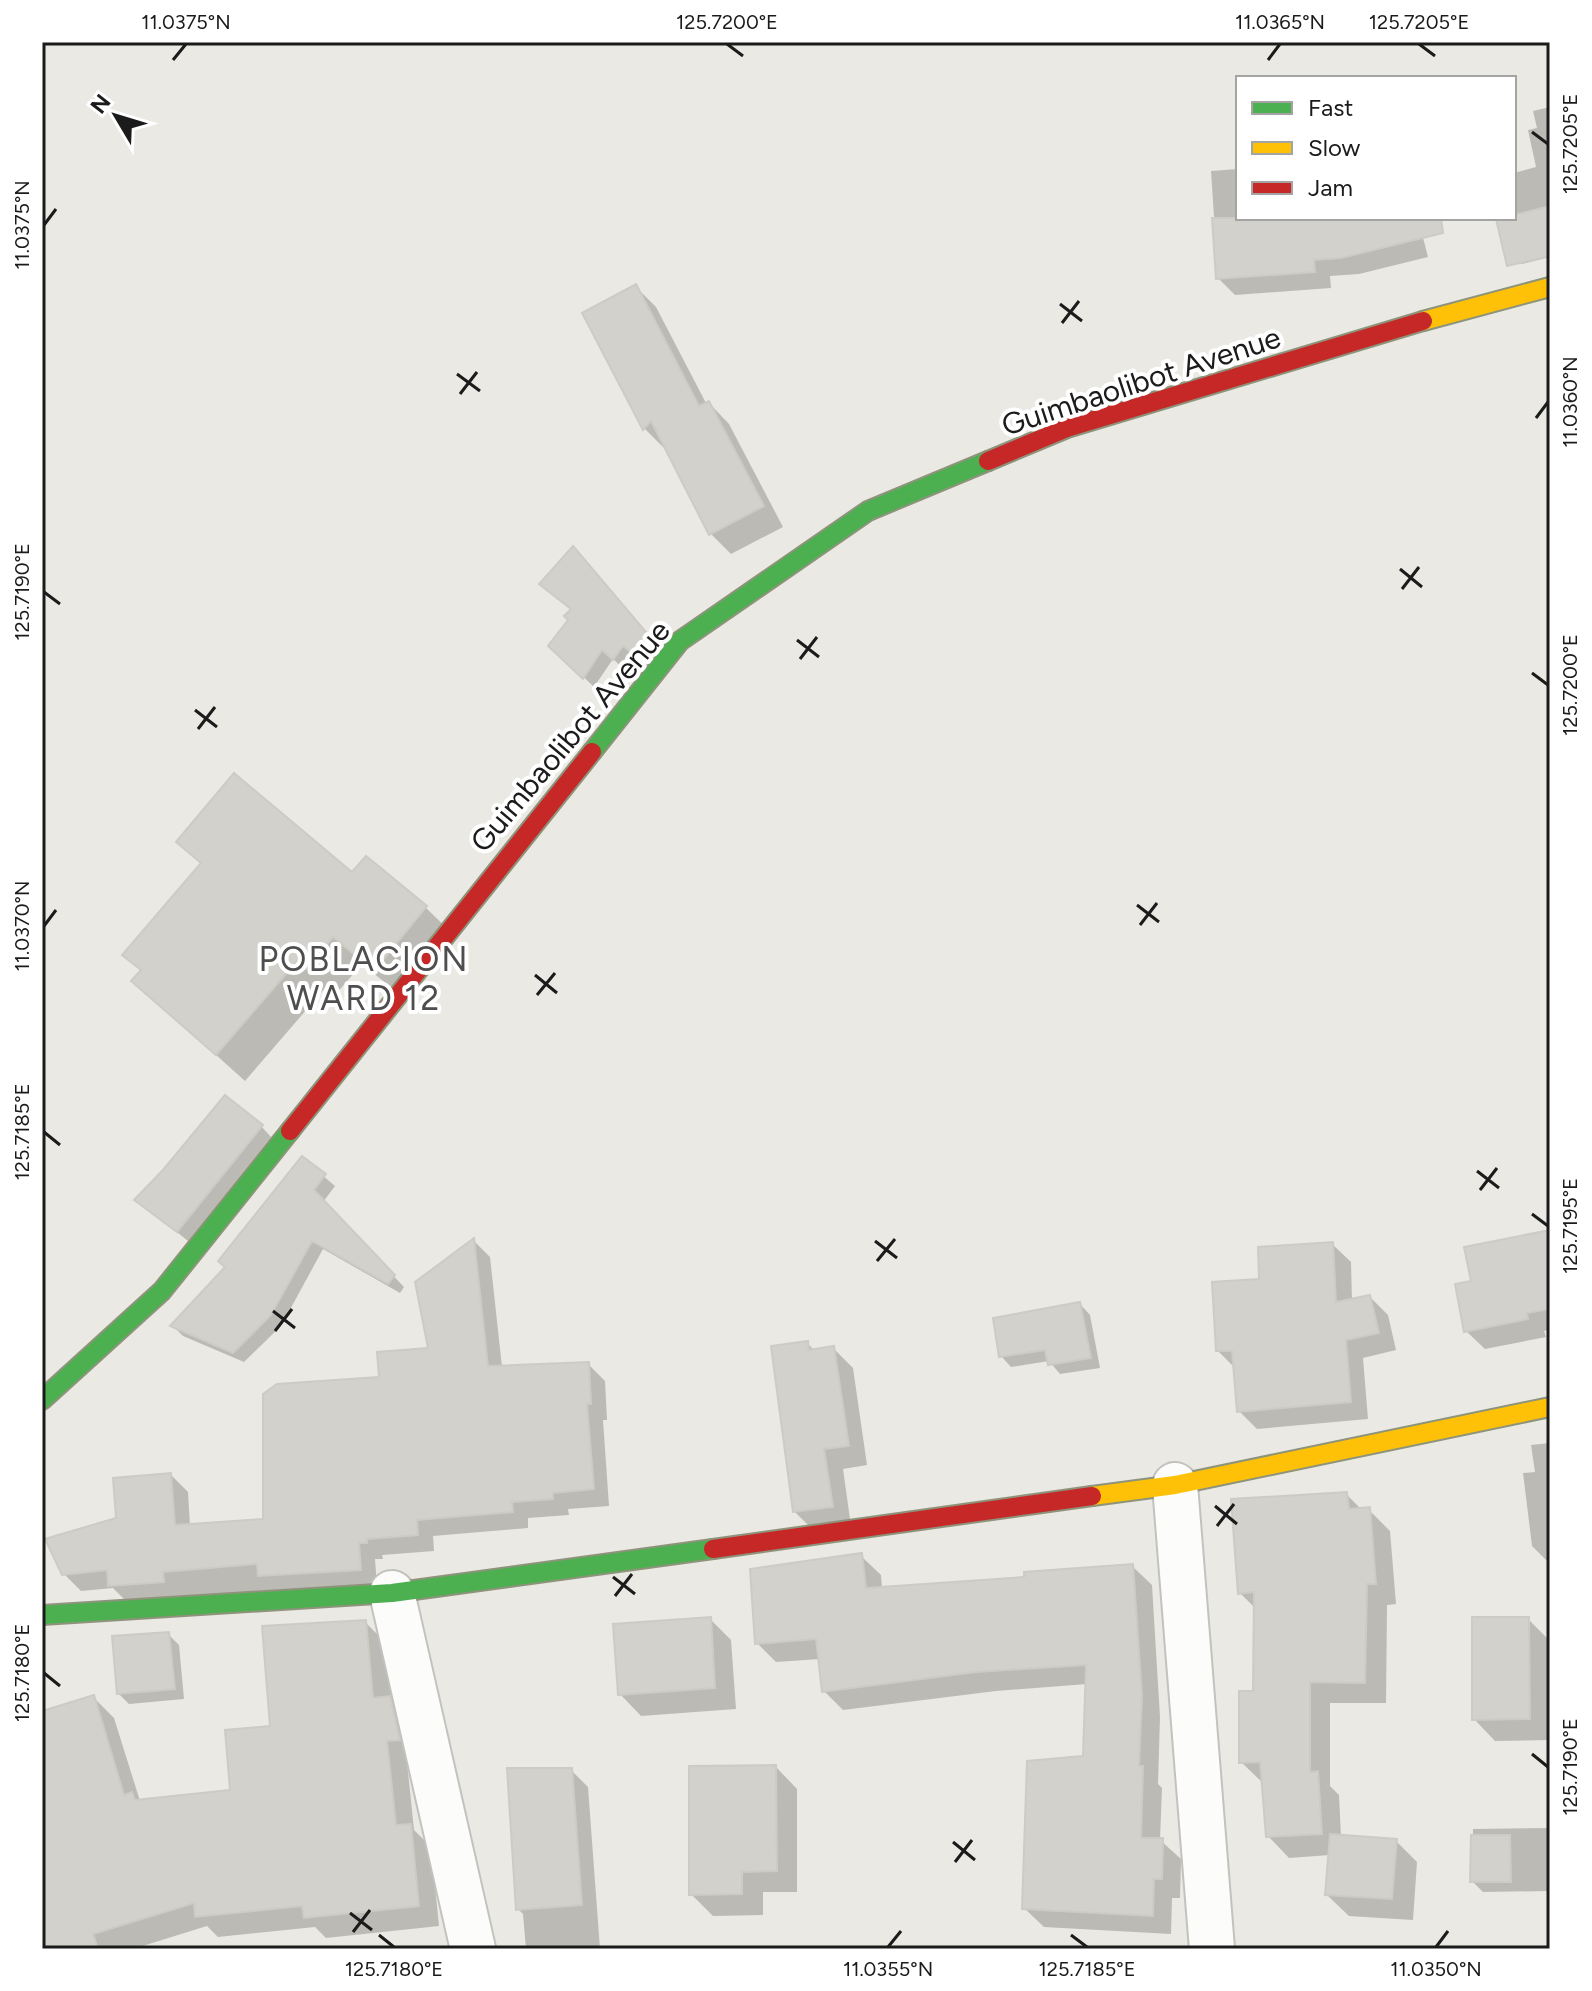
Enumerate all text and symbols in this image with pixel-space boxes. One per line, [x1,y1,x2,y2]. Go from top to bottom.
text: 11.0375°N [141,10,231,34]
text: 125.7200°E [676,10,778,34]
text: 11.0365°N [1235,10,1325,34]
text: 125.7205°E [1369,10,1469,34]
north arrow [76,76,156,156]
legend [1236,76,1516,220]
text: N [85,89,117,119]
text: Fast [1308,93,1353,122]
text: 125.7205°E [1558,94,1582,194]
text: Slow [1308,133,1361,162]
text: Jam [1308,173,1353,202]
text: 11.0375°N [10,180,34,270]
street label: Guimbaolibot Avenue [997,318,1285,444]
text: 11.0360°N [1558,356,1582,448]
text: 125.7190°E [10,543,34,641]
street label: Guimbaolibot Avenue [462,613,678,859]
text: 125.7200°E [1558,634,1582,736]
text: 11.0370°N [10,881,34,971]
district label: POBLACION WARD 12 [258,939,470,1019]
text: 125.7185°E [10,1083,34,1181]
text: 125.7195°E [1558,1178,1582,1274]
text: 125.7180°E [10,1624,34,1722]
text: 125.7190°E [1558,1718,1582,1816]
text: 125.7180°E [345,1957,443,1981]
text: 11.0355°N [843,1957,933,1981]
text: 125.7185°E [1038,1957,1136,1981]
text: 11.0350°N [1390,1957,1482,1981]

